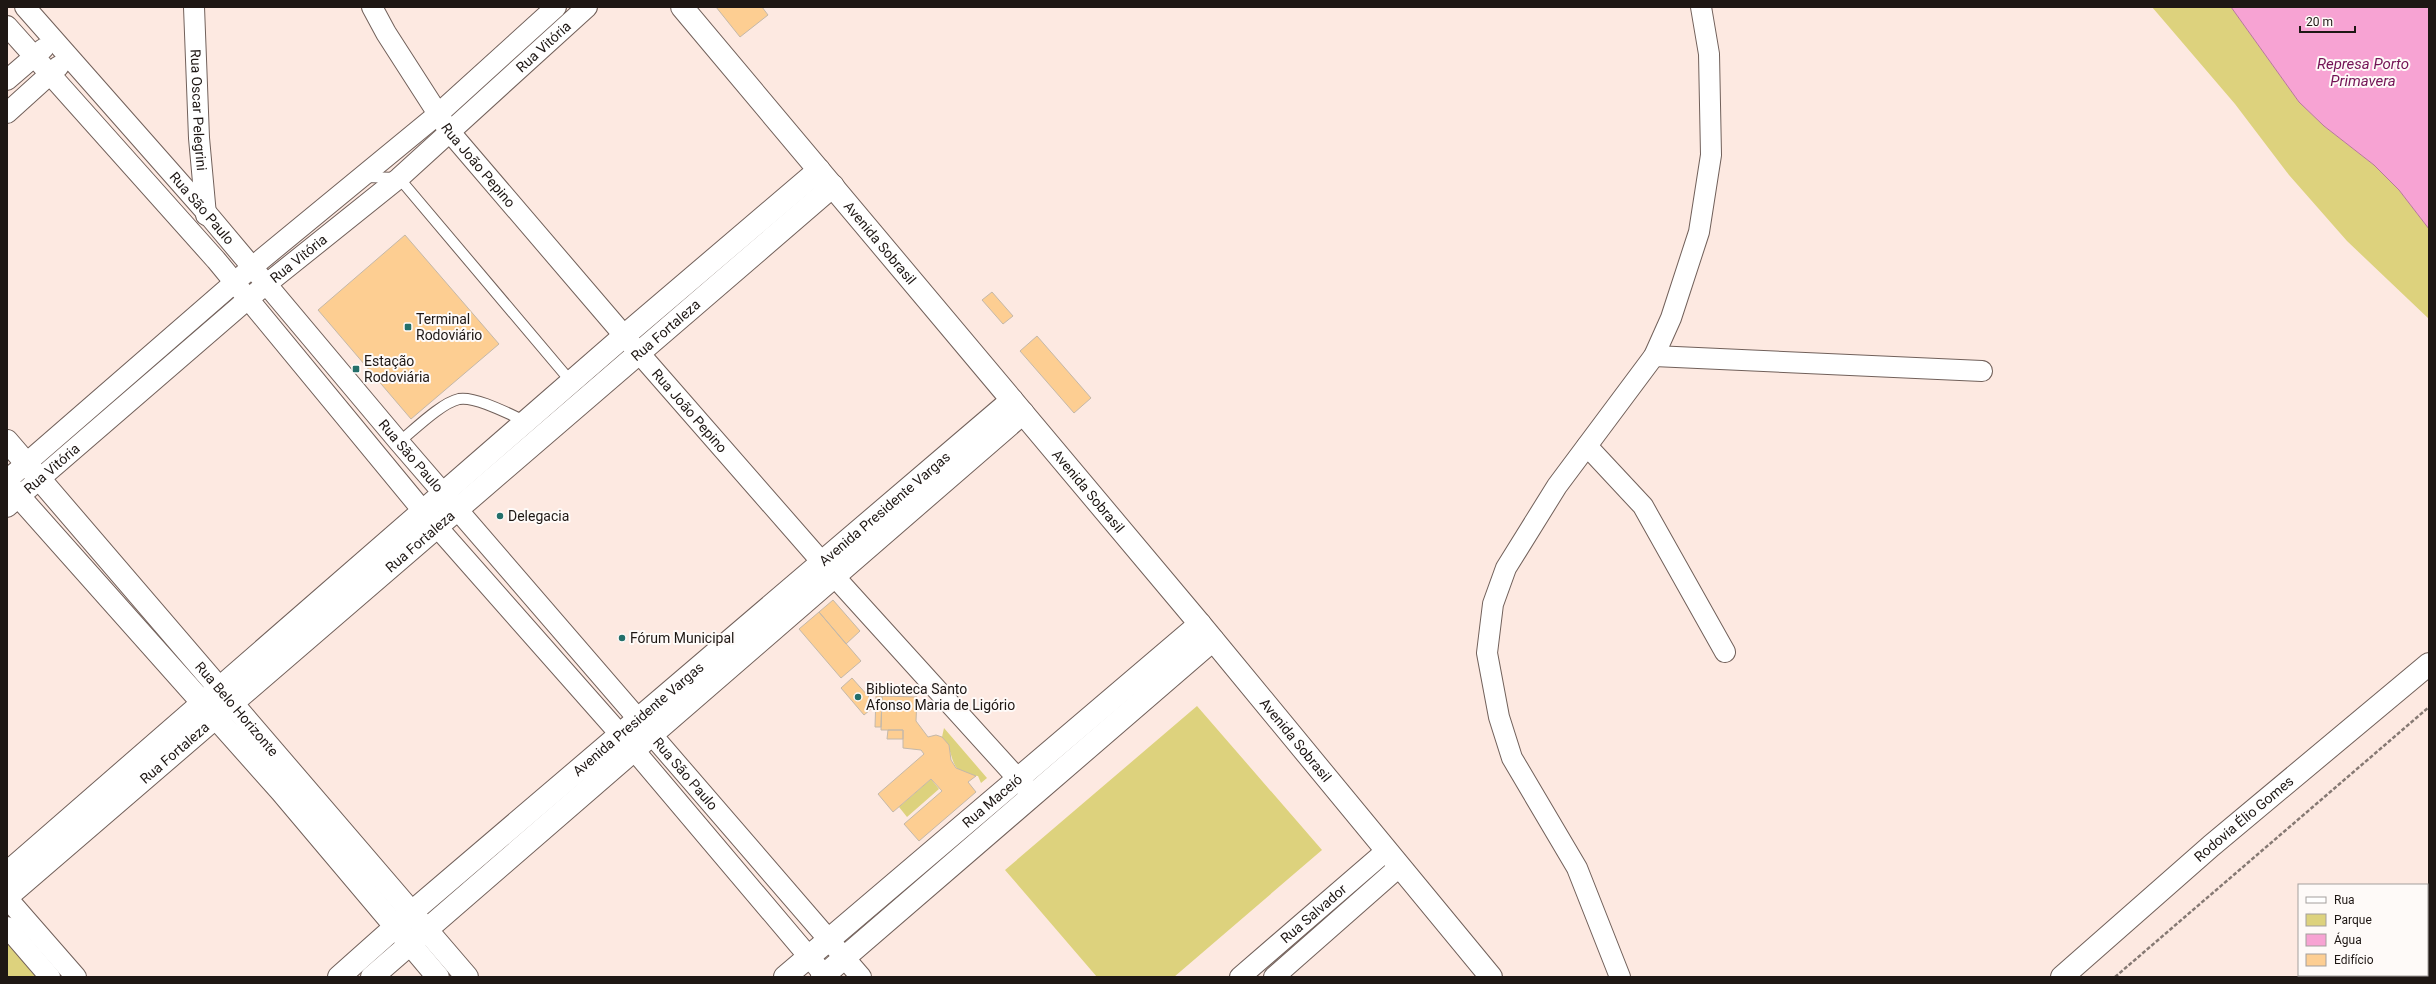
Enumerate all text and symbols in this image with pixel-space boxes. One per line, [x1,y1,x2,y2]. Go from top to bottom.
scale bar [2300,8,2355,34]
text: 20 m [2306,15,2333,29]
street label: Rua Vitória [513,18,574,75]
street label: Rua Oscar Pelegrini [188,49,210,171]
water label: Represa Porto Primavera [2317,55,2409,90]
street label: Rua João Pepino [438,120,519,210]
street label: Rua São Paulo [166,169,238,248]
street label: Avenida Sobrasil [841,198,919,288]
street label: Rua Vitória [267,231,330,286]
street label: Rua Fortaleza [628,296,703,364]
place label: Terminal Rodoviário [416,311,482,343]
marker: Terminal Rodoviário [403,322,413,332]
place label: Estação Rodoviária [364,353,430,385]
marker: Estação Rodoviária [351,364,361,374]
street label: Rua João Pepino [649,366,730,456]
street label: Rua São Paulo [376,416,447,495]
street label: Rua Vitória [21,440,83,497]
street label: Avenida Sobrasil [1049,446,1128,536]
street label: Avenida Presidente Vargas [816,448,953,569]
street label: Rua Fortaleza [382,507,458,576]
place label: Delegacia [508,508,569,524]
marker: Delegacia [495,511,505,521]
place label: Fórum Municipal [630,630,734,646]
marker: Fórum Municipal [617,633,627,643]
street label: Rua Belo Horizonte [192,658,282,759]
street label: Avenida Presidente Vargas [569,659,707,779]
place label: Biblioteca Santo Afonso Maria de Ligório [866,681,1015,713]
marker: Biblioteca Santo Afonso Maria de Ligório [853,692,863,702]
street label: Avenida Sobrasil [1257,695,1335,785]
street label: Rua Fortaleza [137,719,212,787]
street label: Rua São Paulo [650,734,721,813]
street label: Rua Maceió [959,771,1025,831]
street label: Rodovia Élio Gomes [2191,773,2297,865]
street label: Rua Salvador [1277,881,1350,946]
legend [2298,884,2428,976]
text: Rua [2334,893,2355,907]
text: Parque [2334,913,2372,927]
text: Água [2334,932,2362,947]
text: Edifício [2334,953,2374,967]

